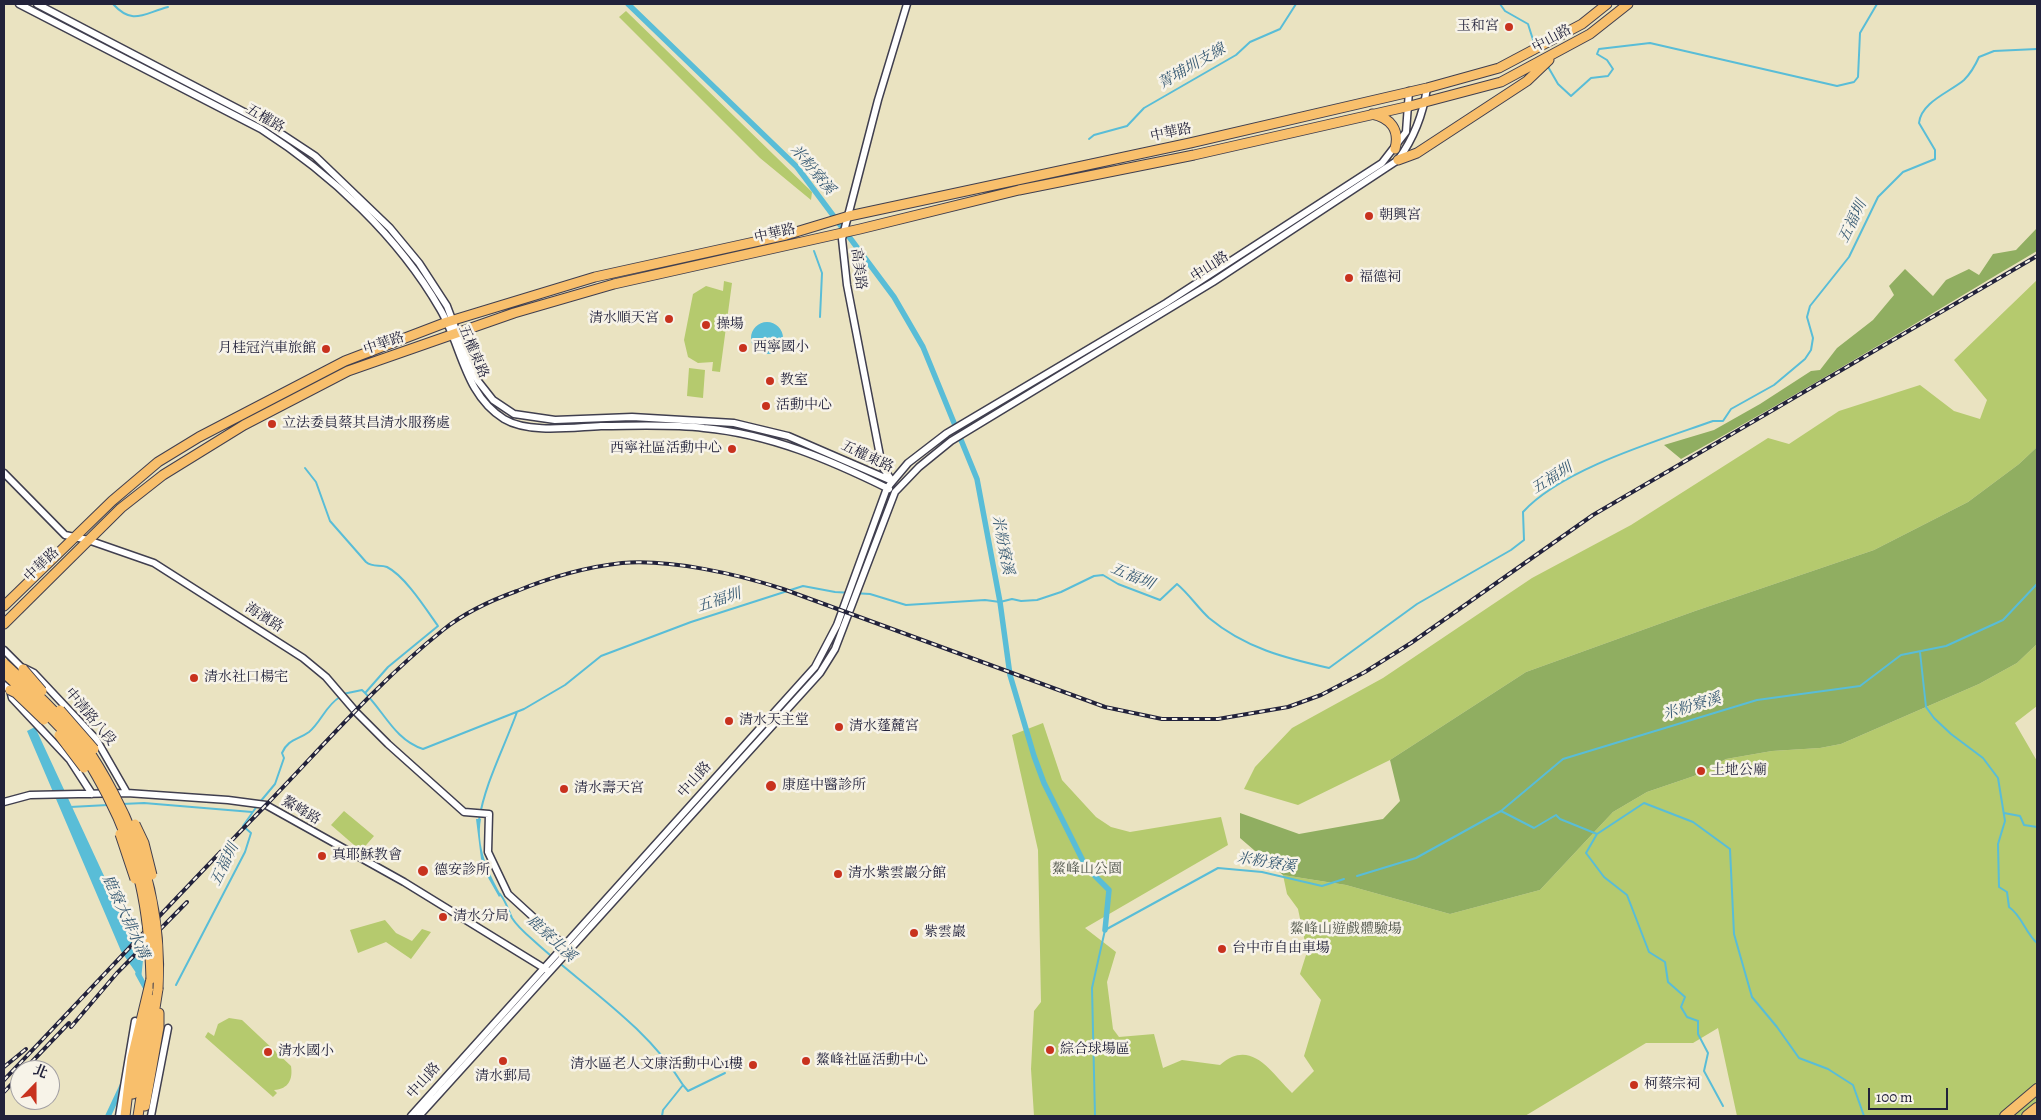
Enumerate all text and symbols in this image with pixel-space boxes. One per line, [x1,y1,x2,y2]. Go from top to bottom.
place label: 玉和宮 [1457,19,1499,35]
marker: 玉和宮 [1503,21,1515,33]
street label: 中山路 [1530,22,1574,56]
water label: 菁埔圳支線 [1155,40,1229,94]
street label: 五權路 [243,101,287,137]
street label: 中華路 [1149,120,1193,146]
water label: 米粉寮溪 [786,141,838,199]
water label: 五福圳 [1835,198,1871,246]
place label: 朝興宮 [1379,208,1421,224]
marker: 朝興宮 [1363,210,1375,222]
street label: 中華路 [753,221,797,247]
street label: 高美路 [847,247,869,291]
street label: 中山路 [1188,249,1232,285]
place label: 福德祠 [1359,270,1401,286]
marker: 福德祠 [1343,272,1355,284]
place label: 清水順天宮 [589,311,659,327]
marker: 清水順天宮 [663,313,675,325]
place label: 操場 [716,317,744,333]
marker: 操場 [700,319,712,331]
street label: 五權東路 [454,323,492,381]
street label: 中華路 [361,329,407,359]
place label: 西寧國小 [753,340,809,356]
place label: 月桂冠汽車旅館 [218,341,316,357]
marker: 西寧國小 [737,342,749,354]
marker: 月桂冠汽車旅館 [320,343,332,355]
place label: 教室 [780,373,808,389]
marker: 教室 [764,375,776,387]
place label: 活動中心 [776,398,832,414]
marker: 活動中心 [760,400,772,412]
place label: 立法委員蔡其昌清水服務處 [282,416,450,432]
marker: 立法委員蔡其昌清水服務處 [266,418,278,430]
street label: 五權東路 [838,438,896,476]
place label: 西寧社區活動中心 [610,441,722,457]
marker: 西寧社區活動中心 [726,443,738,455]
water label: 五福圳 [1528,459,1576,499]
water label: 米粉寮溪 [987,514,1017,576]
street label: 中華路 [21,544,63,586]
water label: 五福圳 [1108,560,1156,594]
water label: 五福圳 [695,585,743,617]
street label: 海濱路 [242,600,286,636]
place label: 清水社口楊宅 [204,670,288,686]
marker: 清水社口楊宅 [188,672,200,684]
street label: 中清路八段 [61,685,119,749]
water label: 米粉寮溪 [1661,690,1723,724]
place label: 清水天主堂 [739,713,809,729]
marker: 清水天主堂 [723,715,735,727]
place label: 清水蓬麓宮 [849,719,919,735]
marker: 清水蓬麓宮 [833,721,845,733]
street label: 中山路 [675,759,715,801]
place label: 土地公廟 [1711,763,1767,779]
marker: 土地公廟 [1695,765,1707,777]
place label: 康庭中醫診所 [782,778,866,794]
marker: 康庭中醫診所 [764,779,778,793]
place label: 清水壽天宮 [574,781,644,797]
marker: 清水壽天宮 [558,783,570,795]
street label: 鰲峰路 [279,793,323,829]
water label: 五福圳 [207,841,243,889]
place label: 真耶穌教會 [332,848,402,864]
water label: 米粉寮溪 [1235,849,1297,877]
marker: 真耶穌教會 [316,850,328,862]
park label: 鰲峰山公園 [1052,862,1122,878]
place label: 德安診所 [434,863,490,879]
marker: 德安診所 [416,864,430,878]
place label: 清水紫雲巖分館 [848,866,946,882]
marker: 清水紫雲巖分館 [832,868,844,880]
water label: 鹿寮大排水溝 [98,872,152,962]
place label: 清水分局 [453,909,509,925]
marker: 清水分局 [437,911,449,923]
water label: 鹿寮北溪 [523,912,579,966]
park label: 鰲峰山遊戲體驗場 [1290,922,1402,938]
place label: 紫雲巖 [924,925,966,941]
marker: 紫雲巖 [908,927,920,939]
place label: 台中市自由車場 [1232,941,1330,957]
marker: 台中市自由車場 [1216,943,1228,955]
place label: 綜合球場區 [1060,1042,1130,1058]
place label: 清水國小 [278,1044,334,1060]
marker: 綜合球場區 [1044,1044,1056,1056]
marker: 清水國小 [262,1046,274,1058]
place label: 鰲峰社區活動中心 [816,1053,928,1069]
marker: 清水郵局 [497,1055,509,1067]
marker: 鰲峰社區活動中心 [800,1055,812,1067]
place label: 清水區老人文康活動中心1樓 [570,1057,743,1073]
marker: 清水區老人文康活動中心1樓 [747,1059,759,1071]
north arrow [10,1060,60,1110]
text: 北 [30,1060,50,1083]
street label: 中山路 [404,1060,444,1102]
place label: 清水郵局 [475,1069,531,1085]
place label: 柯蔡宗祠 [1644,1077,1700,1093]
scale bar [1871,1078,1951,1110]
marker: 柯蔡宗祠 [1628,1079,1640,1091]
text: 100 m [1876,1087,1913,1107]

